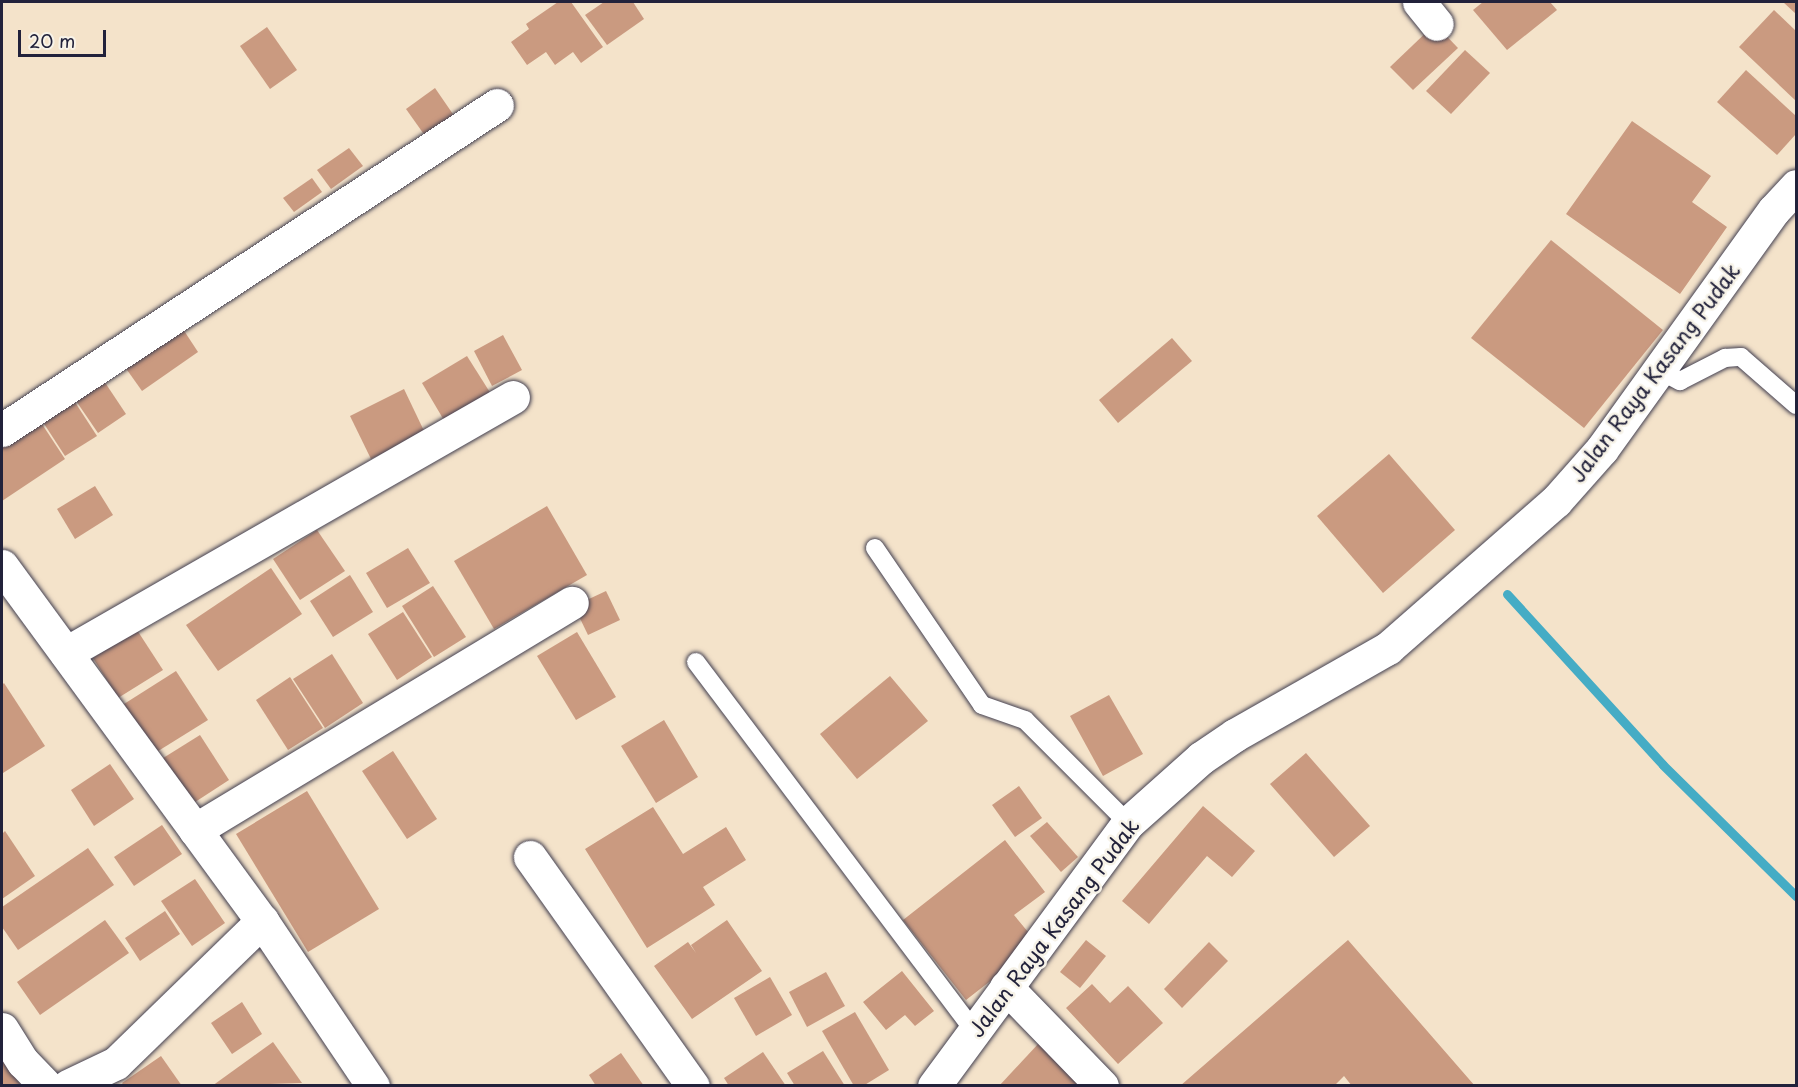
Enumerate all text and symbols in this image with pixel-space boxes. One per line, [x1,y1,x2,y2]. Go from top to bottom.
scale bar [21,18,110,56]
text: 20 m [29,27,75,54]
street label: Jalan Raya Kasang Pudak [1564,258,1744,486]
street label: Jalan Raya Kasang Pudak [963,813,1143,1041]

